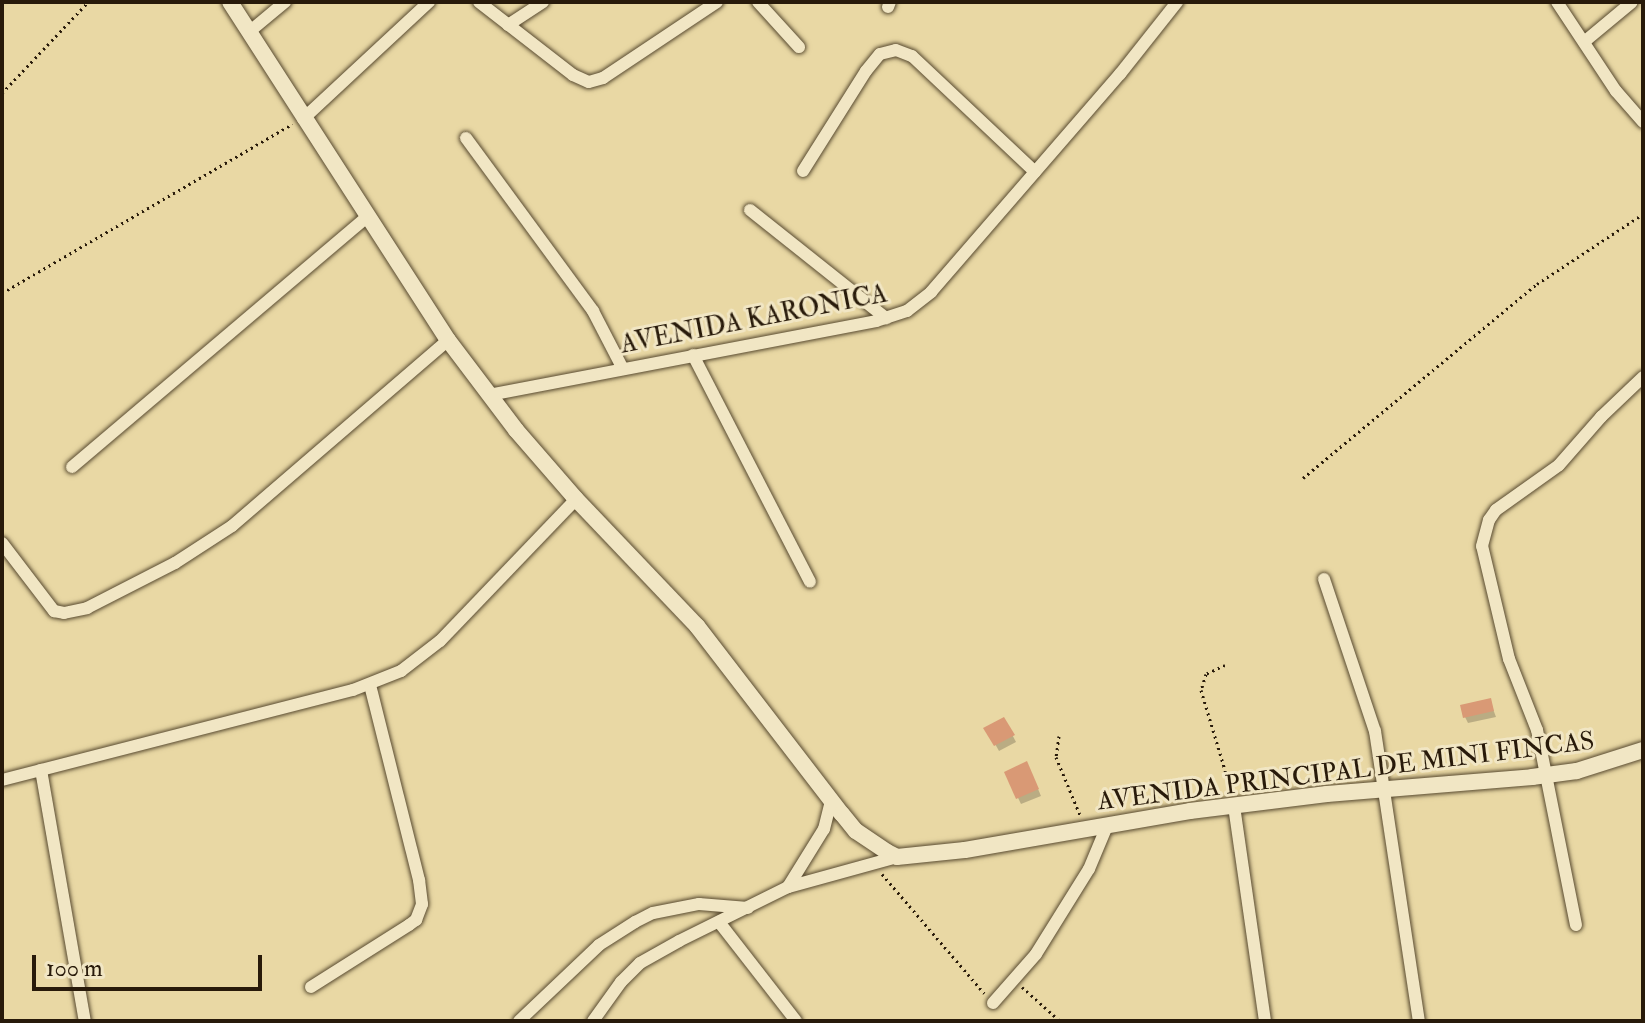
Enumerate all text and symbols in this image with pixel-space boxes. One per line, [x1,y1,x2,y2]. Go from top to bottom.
street label: AVENIDA KARONICA [618,279,890,361]
street label: AVENIDA PRINCIPAL DE MINI FINCAS [1096,726,1596,818]
scale bar [36,939,266,989]
text: 100 m [46,953,103,984]

